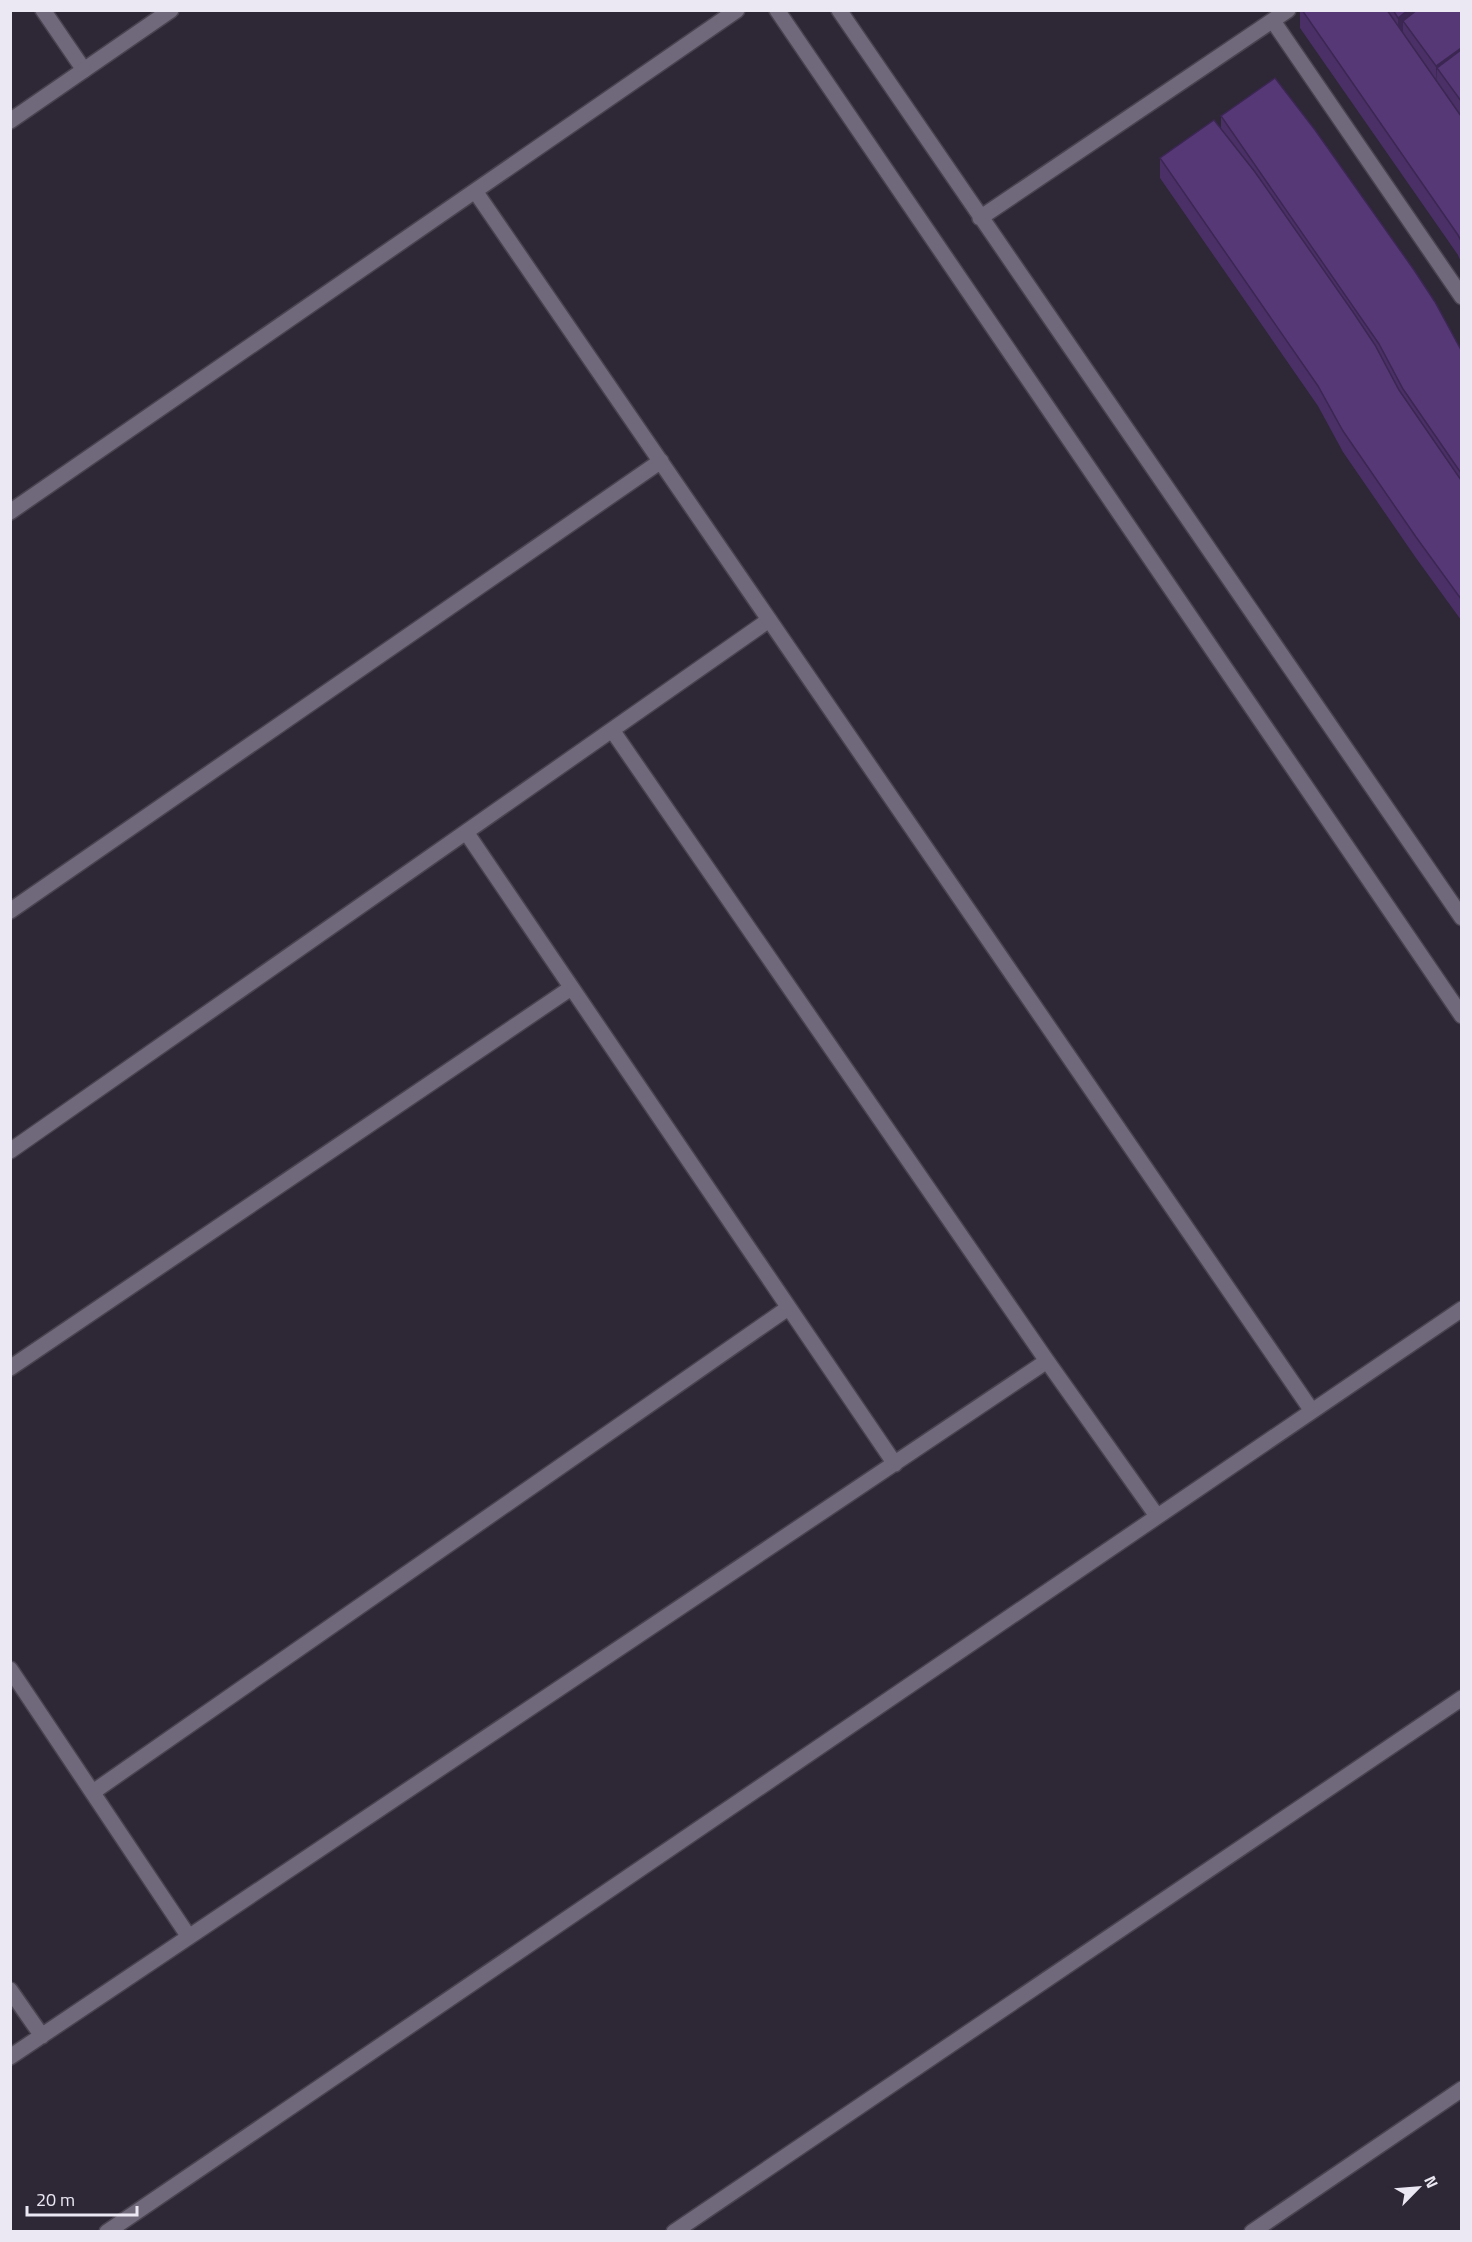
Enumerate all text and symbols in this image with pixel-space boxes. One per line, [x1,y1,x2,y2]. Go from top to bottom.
north arrow [1388,2158,1448,2218]
text: N [1418,2172,1445,2192]
scale bar [27,2179,136,2217]
text: 20 m [36,2186,75,2213]

